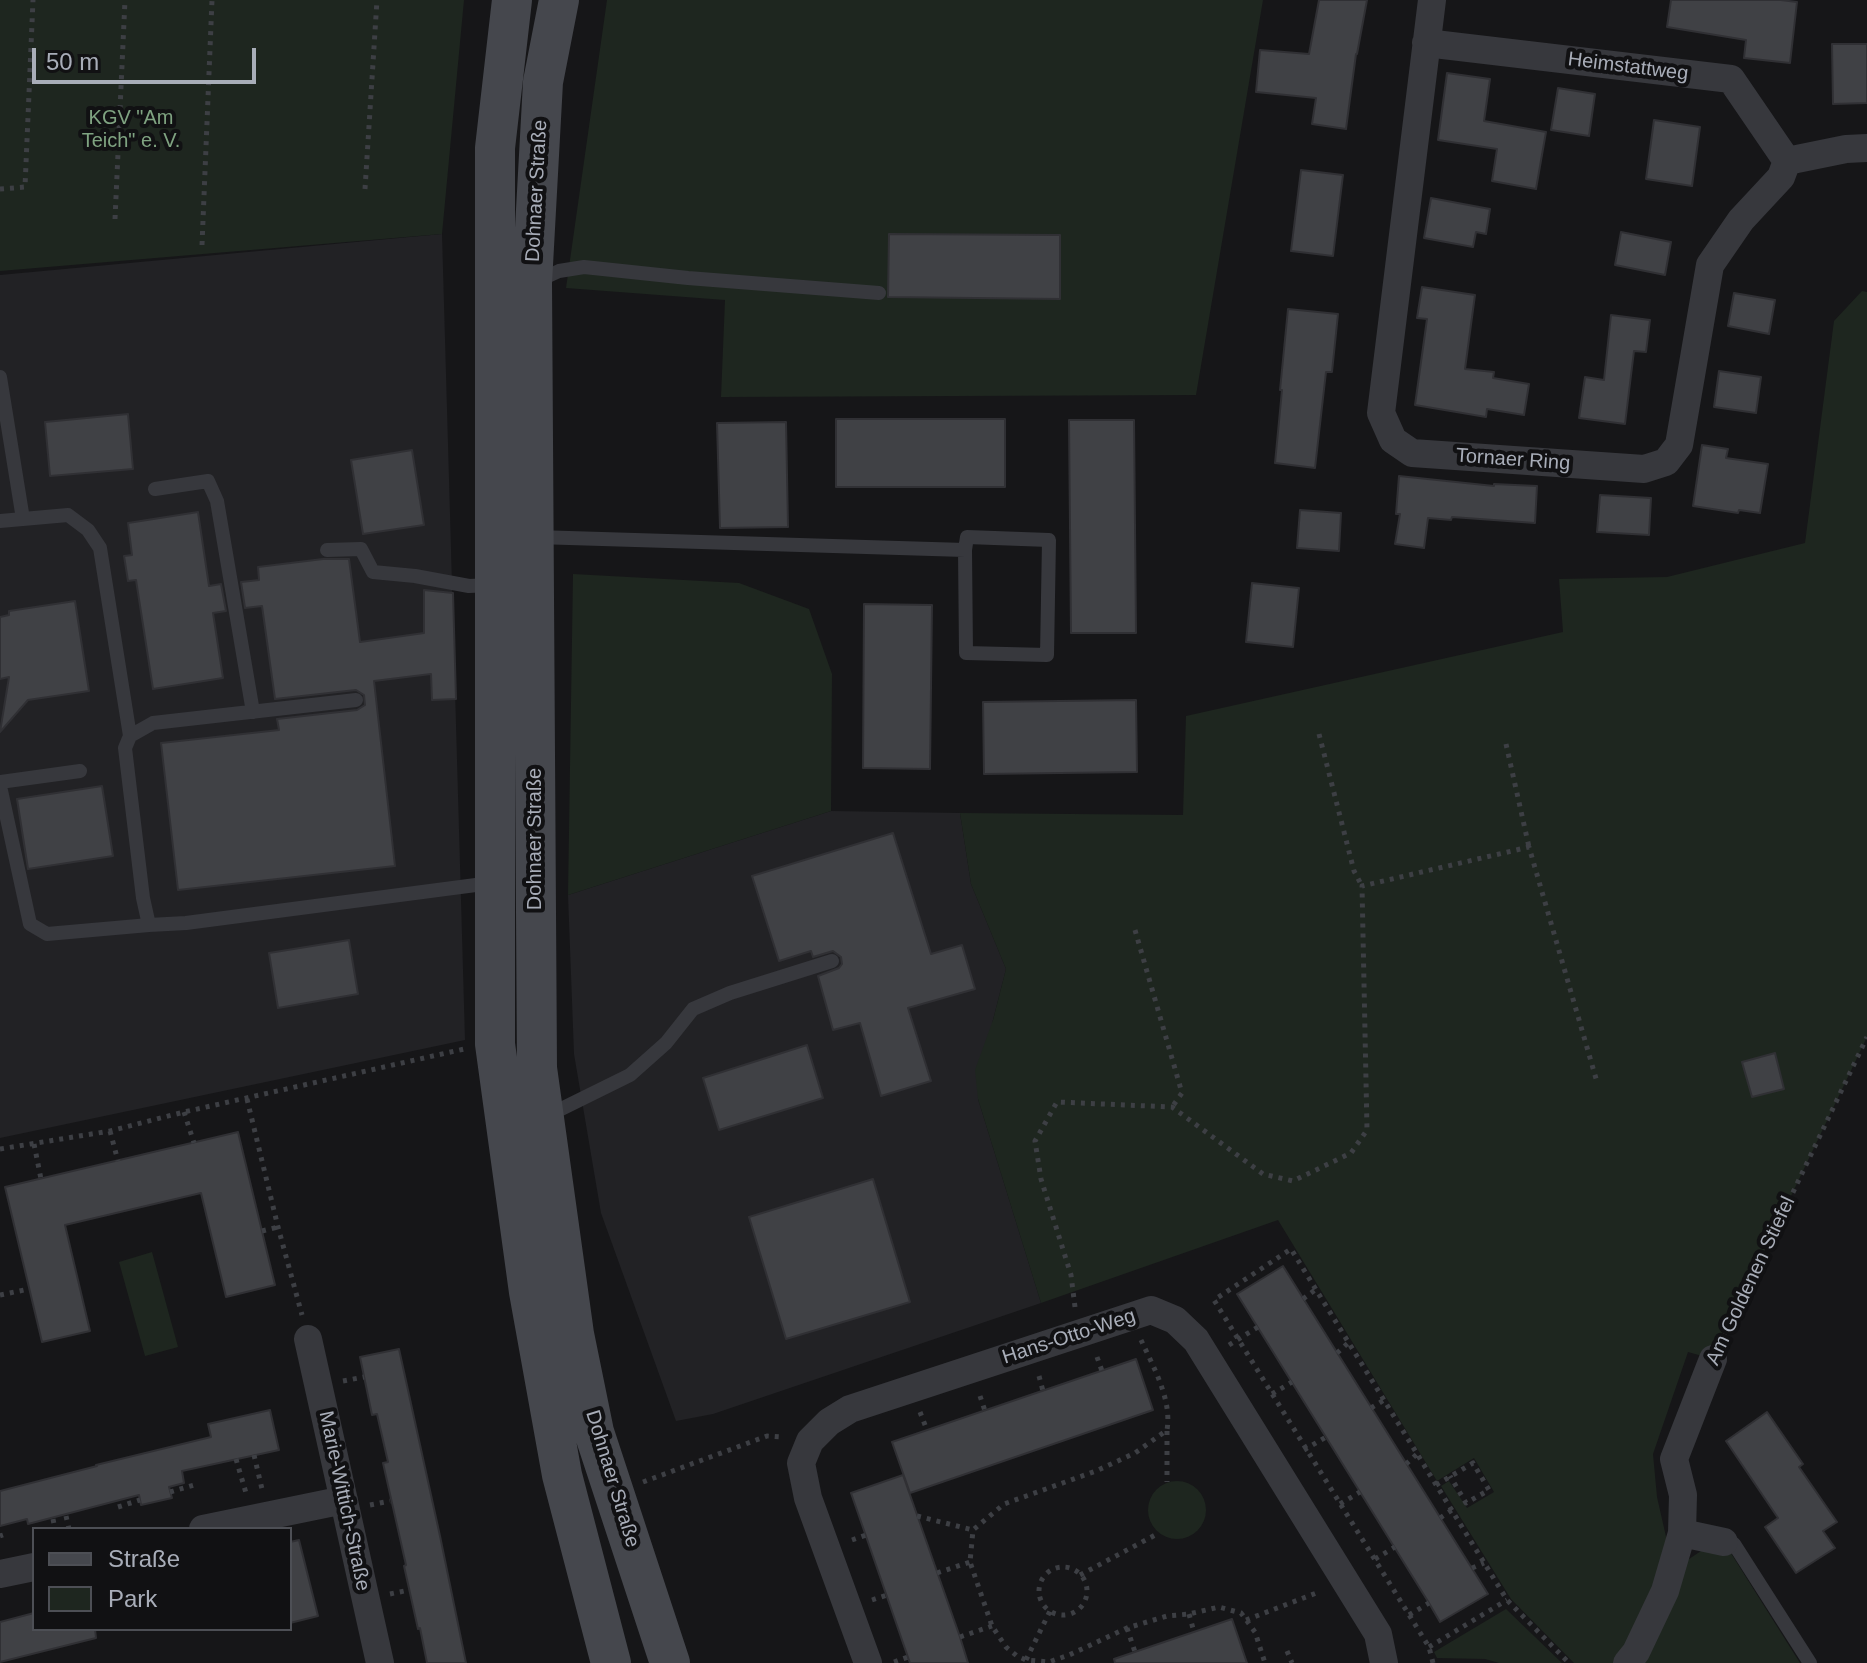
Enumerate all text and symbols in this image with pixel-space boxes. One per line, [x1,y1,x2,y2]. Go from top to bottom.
scale bar [36,32,260,82]
text: 50 m [46,48,99,75]
street label: Heimstattweg [1566,48,1690,86]
park label: KGV "Am Teich" e. V. [82,106,180,153]
street label: Dohnaer Straße [521,119,553,263]
street label: Tornaer Ring [1455,444,1571,476]
street label: Dohnaer Straße [523,768,547,910]
street label: Am Goldenen Stiefel [1701,1193,1801,1369]
street label: Hans-Otto-Weg [999,1304,1139,1370]
street label: Dohnaer Straße [580,1407,644,1551]
street label: Marie-Wittich-Straße [313,1409,375,1593]
legend [32,1527,292,1631]
text: Straße [108,1545,180,1572]
text: Park [108,1585,157,1612]

